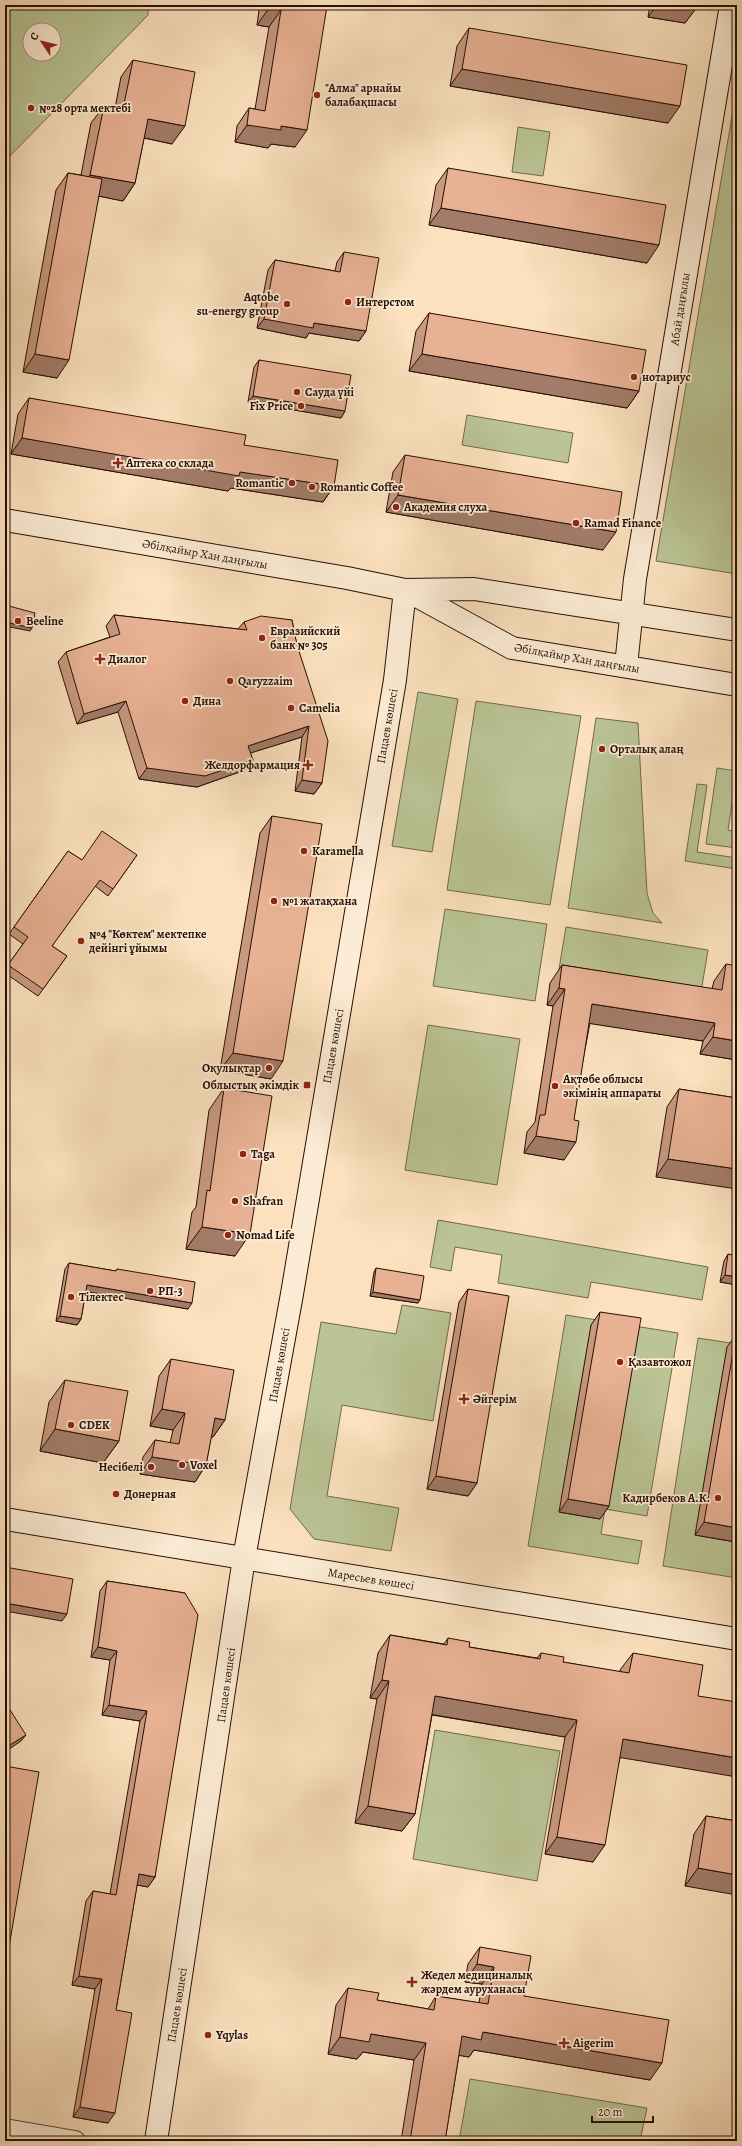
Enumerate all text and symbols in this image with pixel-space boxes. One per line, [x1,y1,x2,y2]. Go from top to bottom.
north arrow [22,22,62,62]
text: С [26,29,42,44]
place label: "Алма" арнайы балабақшасы [325,80,401,110]
marker: "Алма" арнайы балабақшасы [312,90,322,100]
place label: №28 орта мектебі [39,100,132,116]
marker: №28 орта мектебі [26,103,36,113]
street label: Абай даңғылы [666,271,694,348]
place label: Aqtobe su-energy group [197,289,280,319]
place label: Интерстом [356,294,414,310]
marker: Интерстом [343,297,353,307]
marker: Aqtobe su-energy group [282,299,292,309]
place label: нотариус [642,369,691,385]
marker: нотариус [629,372,639,382]
place label: Сауда үйі [305,384,354,400]
marker: Сауда үйі [292,387,302,397]
place label: Fix Price [249,398,293,414]
marker: Fix Price [296,401,306,411]
place label: Аптека со склада [125,455,214,471]
marker: Аптека со склада [113,458,123,468]
place label: Romantic [235,475,284,491]
marker: Romantic [287,478,297,488]
place label: Romantic Coffee [320,479,404,495]
marker: Romantic Coffee [307,482,317,492]
place label: Академия слуха [403,499,488,515]
marker: Академия слуха [391,502,401,512]
place label: Ramad Finance [584,515,662,531]
marker: Ramad Finance [571,518,581,528]
street label: Әбілқайыр Хан даңғылы [141,535,269,573]
place label: Beeline [26,613,64,629]
marker: Beeline [13,616,23,626]
place label: Евразийский банк № 305 [270,623,340,653]
marker: Евразийский банк № 305 [257,633,267,643]
street label: Әбілқайыр Хан даңғылы [513,639,641,677]
place label: Диалог [108,651,147,667]
marker: Диалог [95,654,105,664]
place label: Qaryzzaim [238,673,293,689]
marker: Qaryzzaim [225,676,235,686]
street label: Пацаев көшесі [373,687,401,765]
place label: Дина [193,693,221,709]
marker: Дина [180,696,190,706]
place label: Camelia [299,700,340,716]
marker: Camelia [286,703,296,713]
place label: Орталық алаң [610,741,684,757]
marker: Орталық алаң [597,744,607,754]
place label: Желдорфармация [205,757,300,773]
marker: Желдорфармация [303,760,313,770]
place label: Karamella [312,843,364,859]
marker: Karamella [299,846,309,856]
place label: №1 жатақхана [282,893,357,909]
marker: №1 жатақхана [269,896,279,906]
place label: №4 "Көктем" мектепке дейінгі ұйымы [88,926,207,956]
marker: №4 "Көктем" мектепке дейінгі ұйымы [76,936,86,946]
street label: Пацаев көшесі [319,1007,347,1085]
place label: Оқулықтар [202,1060,262,1076]
marker: Оқулықтар [264,1063,274,1073]
place label: Ақтөбе облысы әкімінің аппараты [562,1071,661,1101]
place label: Облыстық әкімдік [202,1077,300,1093]
marker: Облыстық әкімдік [302,1080,312,1090]
marker: Ақтөбе облысы әкімінің аппараты [550,1081,560,1091]
place label: Taga [251,1146,275,1162]
marker: Taga [238,1149,248,1159]
place label: Shafran [243,1193,283,1209]
marker: Shafran [230,1196,240,1206]
place label: Nomad Life [236,1227,295,1243]
marker: Nomad Life [223,1230,233,1240]
place label: РП-3 [158,1283,183,1299]
marker: РП-3 [145,1286,155,1296]
place label: Тілектес [79,1289,124,1305]
marker: Тілектес [66,1292,76,1302]
street label: Пацаев көшесі [265,1326,293,1404]
place label: Қазавтожол [628,1354,691,1370]
marker: Қазавтожол [615,1357,625,1367]
place label: Әйгерім [473,1391,517,1407]
marker: Әйгерім [458,1393,470,1405]
place label: CDEK [79,1417,110,1433]
marker: CDEK [66,1420,76,1430]
place label: Voxel [189,1457,218,1473]
place label: Несібелі [99,1459,143,1475]
marker: Voxel [177,1460,187,1470]
marker: Несібелі [146,1462,156,1472]
place label: Донерная [124,1486,176,1502]
marker: Донерная [111,1489,121,1499]
place label: Кадирбеков А.К. [622,1490,710,1506]
marker: Кадирбеков А.К. [713,1493,723,1503]
street label: Маресьев көшесі [327,1564,415,1594]
street label: Пацаев көшесі [213,1646,239,1724]
street label: Пацаев көшесі [163,1966,191,2044]
place label: Жедел медициналық жәрдем ауруханасы [421,1967,533,1997]
marker: Жедел медициналық жәрдем ауруханасы [406,1976,418,1988]
place label: Yqylas [215,2027,248,2043]
marker: Yqylas [203,2030,213,2040]
place label: Aigerim [572,2035,614,2051]
marker: Aigerim [558,2037,570,2049]
scale bar [592,2098,653,2124]
text: 20 m [598,2104,622,2120]

